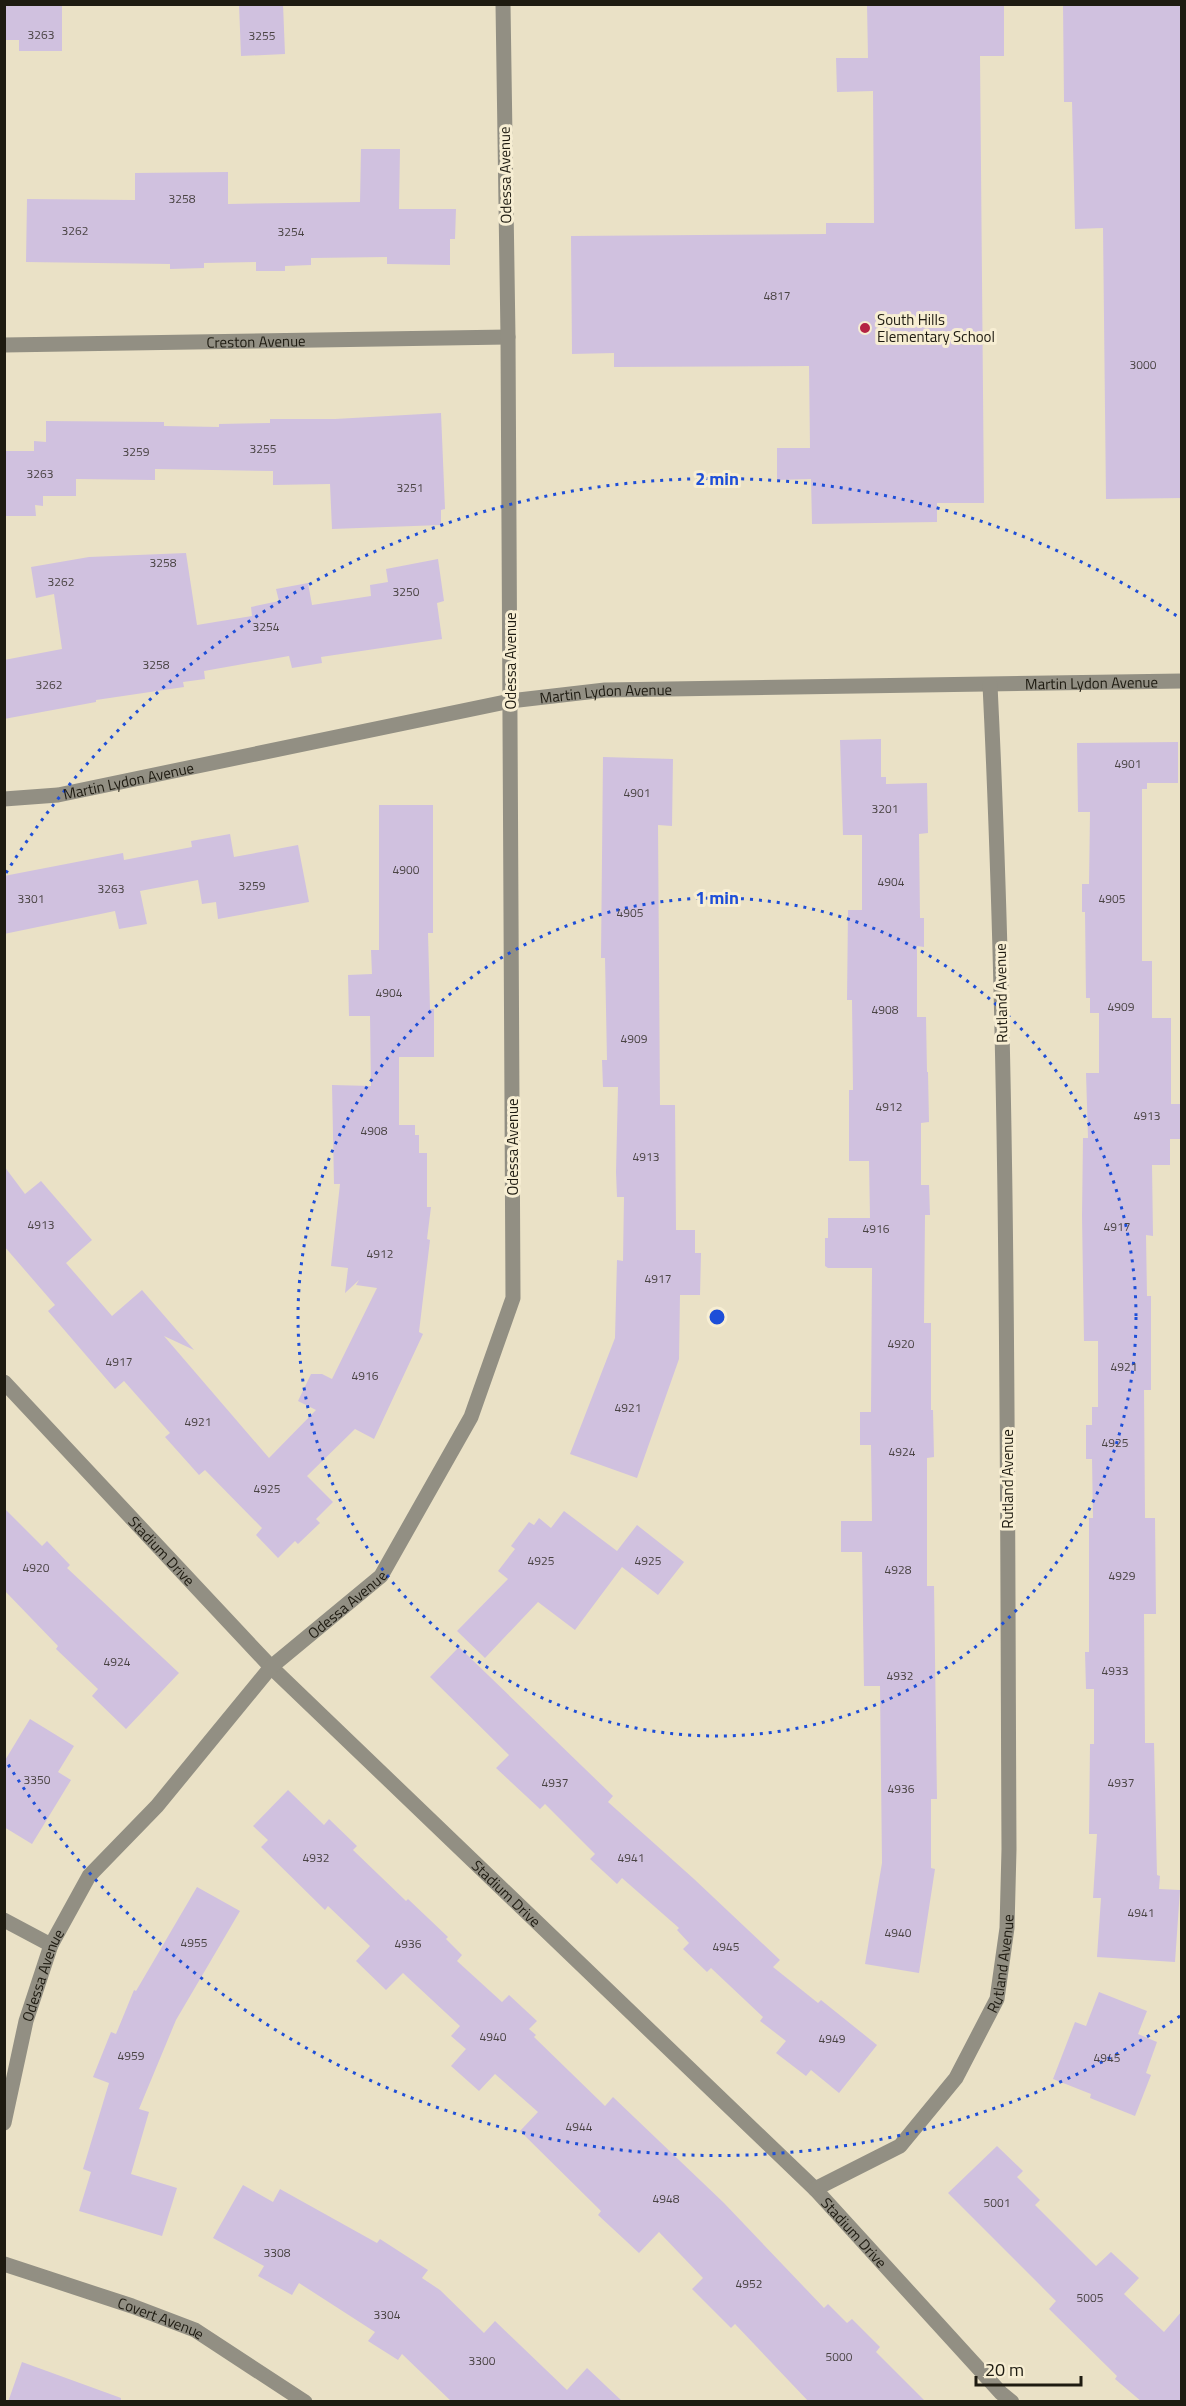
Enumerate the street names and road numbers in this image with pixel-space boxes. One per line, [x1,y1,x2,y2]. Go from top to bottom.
street label: Odessa Avenue [493,126,517,224]
street label: Creston Avenue [206,329,306,353]
street label: Odessa Avenue [499,612,522,710]
street label: Martin Lydon Avenue [1025,670,1158,695]
street label: Martin Lydon Avenue [538,677,672,709]
street label: Martin Lydon Avenue [61,756,196,805]
street label: Rutland Avenue [989,943,1013,1043]
street label: Odessa Avenue [501,1098,524,1196]
street label: Rutland Avenue [996,1429,1019,1529]
street label: Stadium Drive [123,1510,201,1591]
street label: Odessa Avenue [302,1567,393,1644]
street label: Stadium Drive [467,1854,547,1932]
street label: Rutland Avenue [980,1914,1019,2017]
street label: Odessa Avenue [15,1924,69,2025]
street label: Stadium Drive [816,2192,893,2273]
street label: Covert Avenue [115,2291,209,2345]

